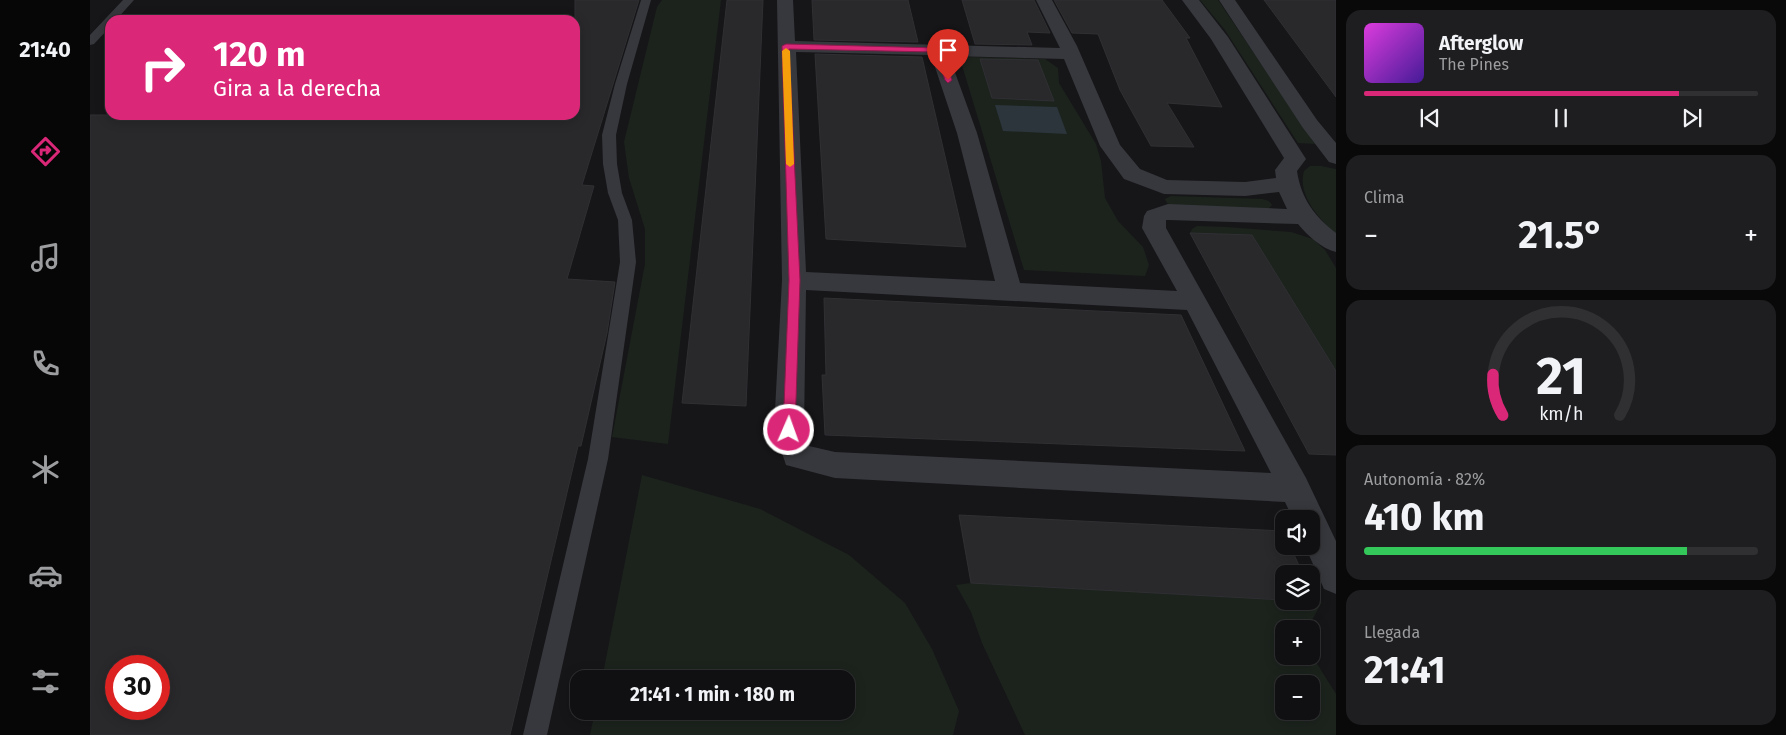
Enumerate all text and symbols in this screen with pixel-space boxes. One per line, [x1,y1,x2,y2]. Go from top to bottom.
pin [927,29,969,80]
text: Afterglow [1439,32,1523,55]
text: 120 m [213,33,306,75]
icon: right [130,35,195,100]
text: 21:40 [19,36,71,63]
icon: arrive [934,36,962,64]
text: The Pines [1439,55,1509,74]
text: Gira a la derecha [213,75,381,102]
icon: previous [1416,104,1444,132]
icon: pause [1547,104,1575,132]
icon: next [1678,104,1706,132]
icon: directions [28,134,63,169]
text: Clima [1364,188,1404,207]
text: 21.5° [1518,212,1604,258]
text: − [1364,219,1378,252]
text: + [1744,219,1758,252]
icon: music [28,240,63,275]
text: 21 [1536,345,1586,408]
icon: phone [28,346,63,381]
position arrow [762,403,814,455]
text: km/h [1539,403,1583,425]
icon: climate [28,452,63,487]
text: Autonomía · 82% [1364,470,1485,489]
text: 410 km [1364,494,1485,540]
map controls [1275,510,1320,720]
button: sound [1275,510,1320,555]
icon: car [28,558,63,593]
button: layers [1275,565,1320,610]
button: + [1275,620,1320,665]
text: Llegada [1364,623,1420,642]
text: 21:41 [1364,647,1446,693]
speed limit sign: 30 [105,655,170,720]
icon: filters [28,664,63,699]
button: − [1275,675,1320,720]
text: 21:41 · 1 min · 180 m [630,683,795,706]

